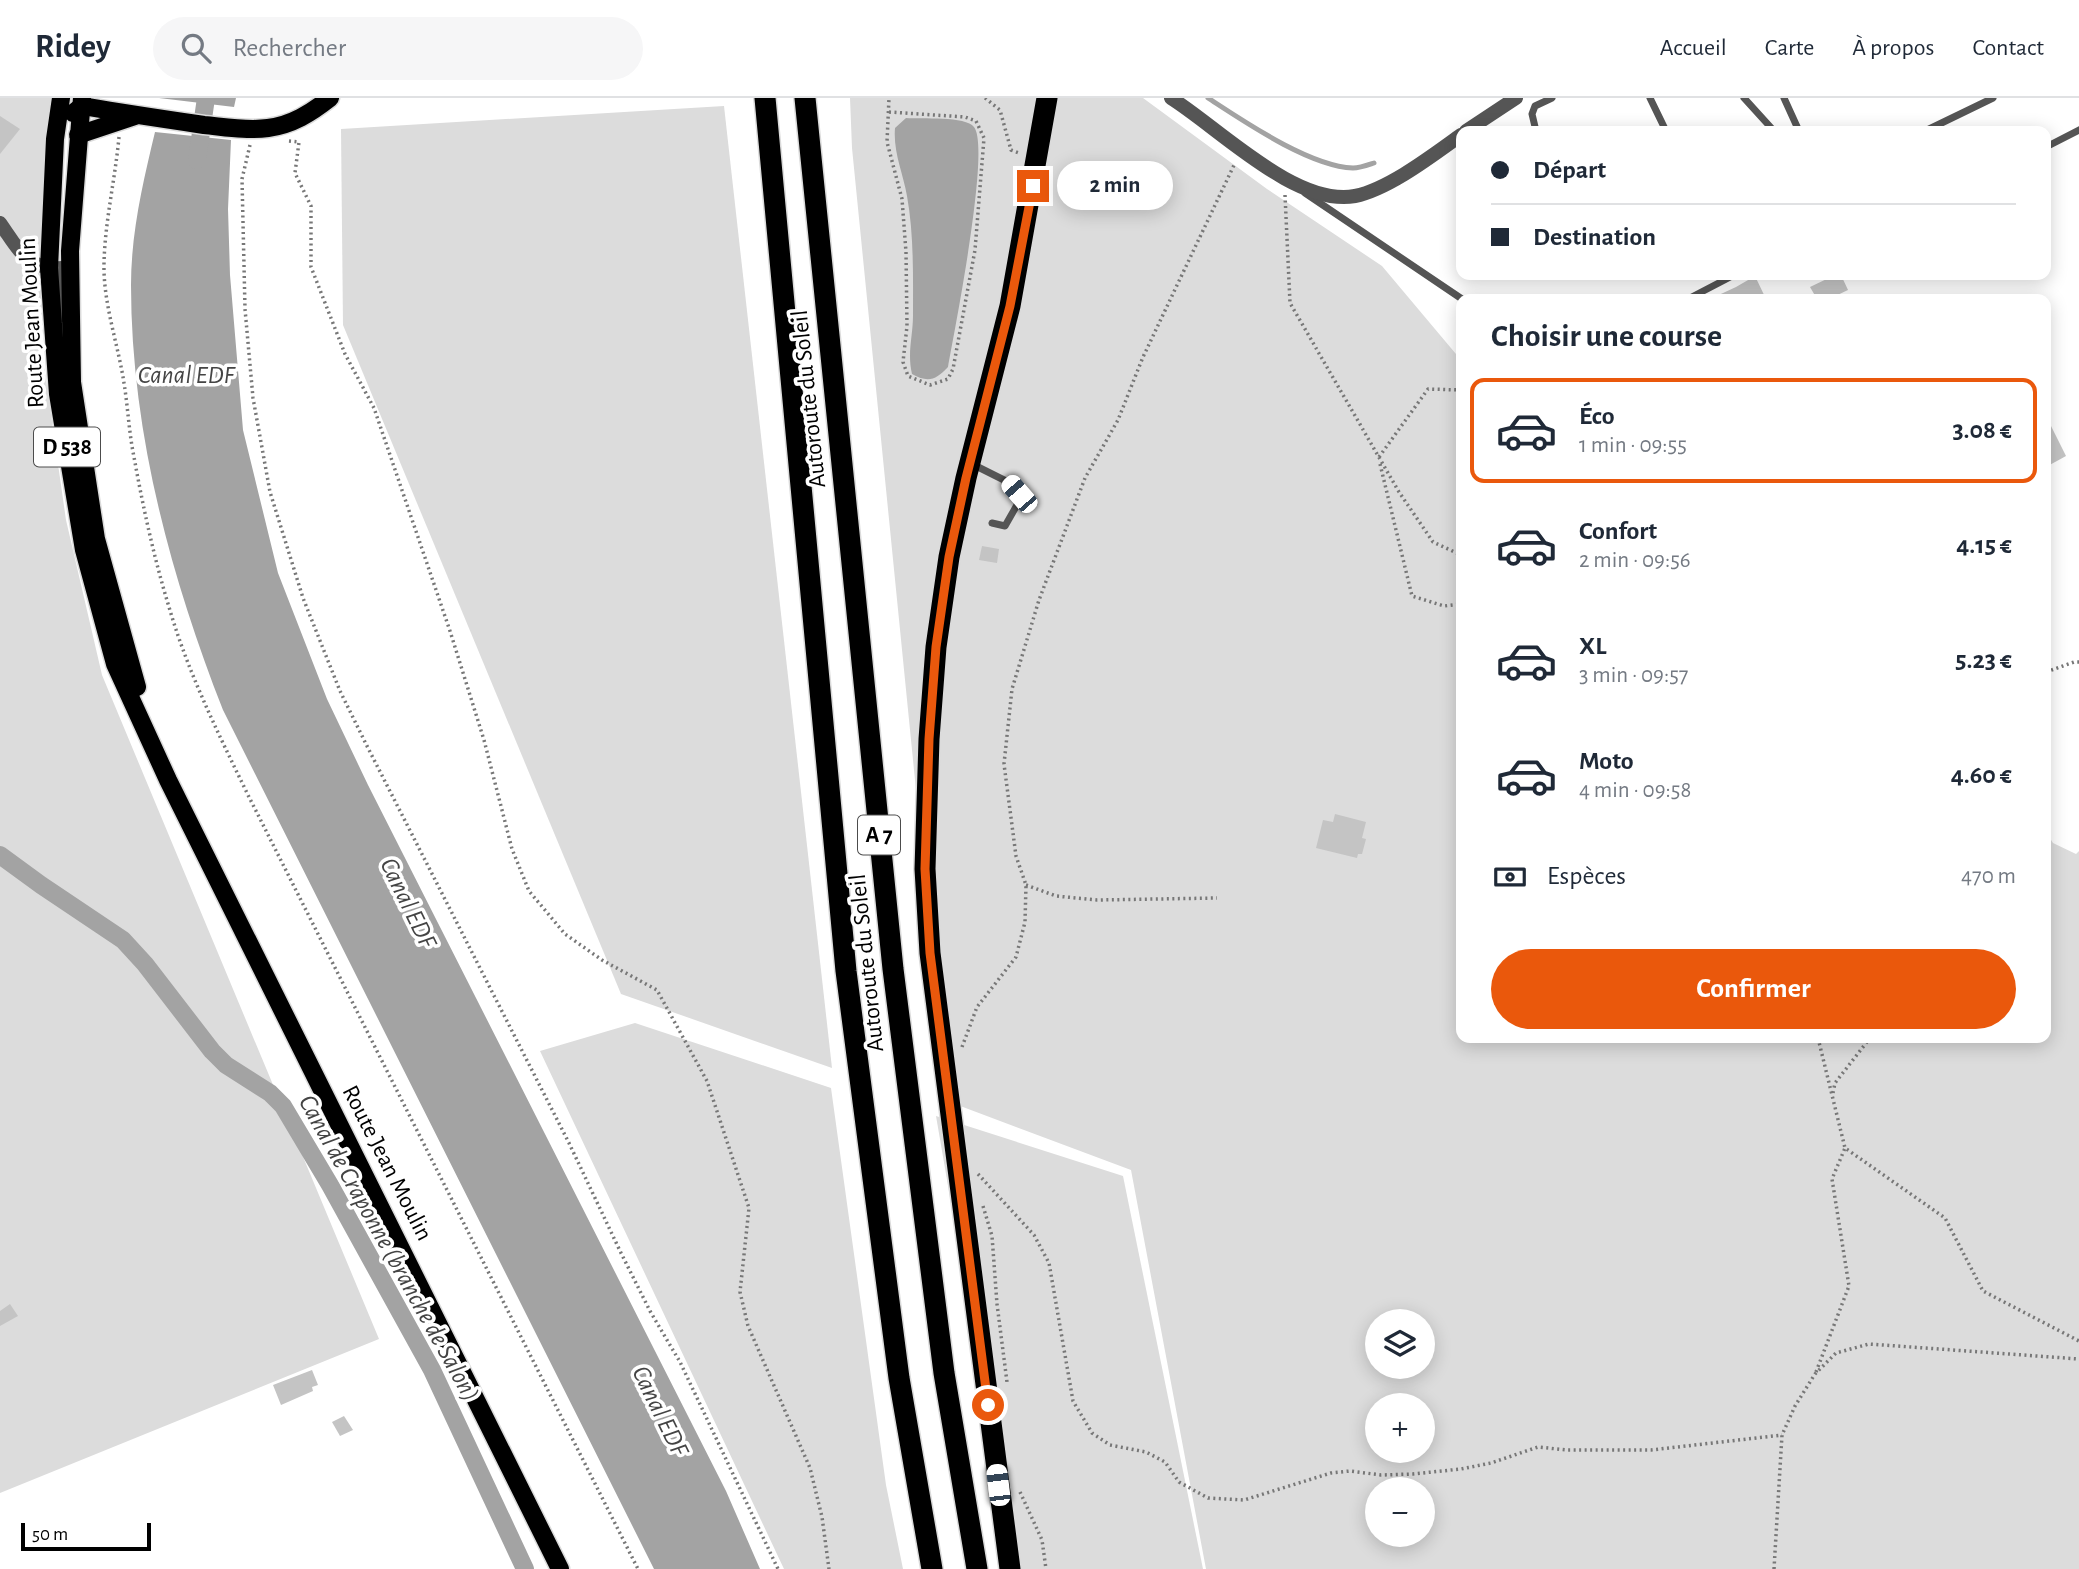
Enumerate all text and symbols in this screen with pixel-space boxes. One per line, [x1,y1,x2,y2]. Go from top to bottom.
search box [153,17,643,80]
icon: search [177,29,215,67]
text: Ridey [35,31,111,64]
text: Rechercher [233,35,346,61]
text: Accueil [1660,36,1727,60]
text: Carte [1765,36,1814,60]
text: À propos [1852,36,1934,60]
text: Contact [1972,36,2044,60]
text: Départ [1533,157,1606,183]
callout: 2 min [1058,162,1173,210]
route end [1017,170,1049,202]
text: 2 min [1089,174,1141,197]
text: Destination [1533,224,1656,250]
street label: Route Jean Moulin [16,237,48,409]
street label: Autoroute du Soleil [788,309,830,489]
text: Choisir une course [1491,320,1722,352]
water label: Canal EDF [138,362,237,388]
icon: car [1495,399,1558,462]
text: Éco [1579,403,1615,429]
text: 3.08 € [1952,417,2012,443]
road number: D 538 [34,428,100,466]
text: 1 min · 09:55 [1579,434,1687,457]
car [998,471,1041,517]
icon: car [1495,514,1558,577]
text: Confort [1579,518,1657,544]
text: 4.15 € [1956,532,2012,558]
text: 2 min · 09:56 [1579,549,1691,572]
icon: car [1495,629,1558,692]
text: XL [1579,633,1606,659]
text: 5.23 € [1955,647,2012,673]
text: 3 min · 09:57 [1579,664,1688,687]
icon: car [1495,744,1558,807]
text: Moto [1579,748,1634,774]
text: 4.60 € [1951,762,2012,788]
text: 4 min · 09:58 [1579,779,1691,802]
road number: A 7 [858,816,900,855]
water label: Canal EDF [375,854,442,954]
icon: cash [1491,858,1529,896]
text: Espèces [1547,863,1626,889]
text: 470 m [1961,865,2016,888]
street label: Autoroute du Soleil [846,873,888,1053]
button: Confirmer [1491,949,2016,1029]
street label: Route Jean Moulin [338,1082,436,1244]
water label: Canal de Craponne (branche de Salon) [294,1091,484,1405]
map controls [1365,1309,1435,1547]
button: layers [1365,1309,1435,1379]
water label: Canal EDF [627,1362,694,1462]
route start [972,1389,1004,1421]
button: + [1365,1393,1435,1463]
car [986,1463,1011,1507]
button: − [1365,1477,1435,1547]
scale bar [21,1520,150,1552]
text: 50 m [32,1525,68,1544]

